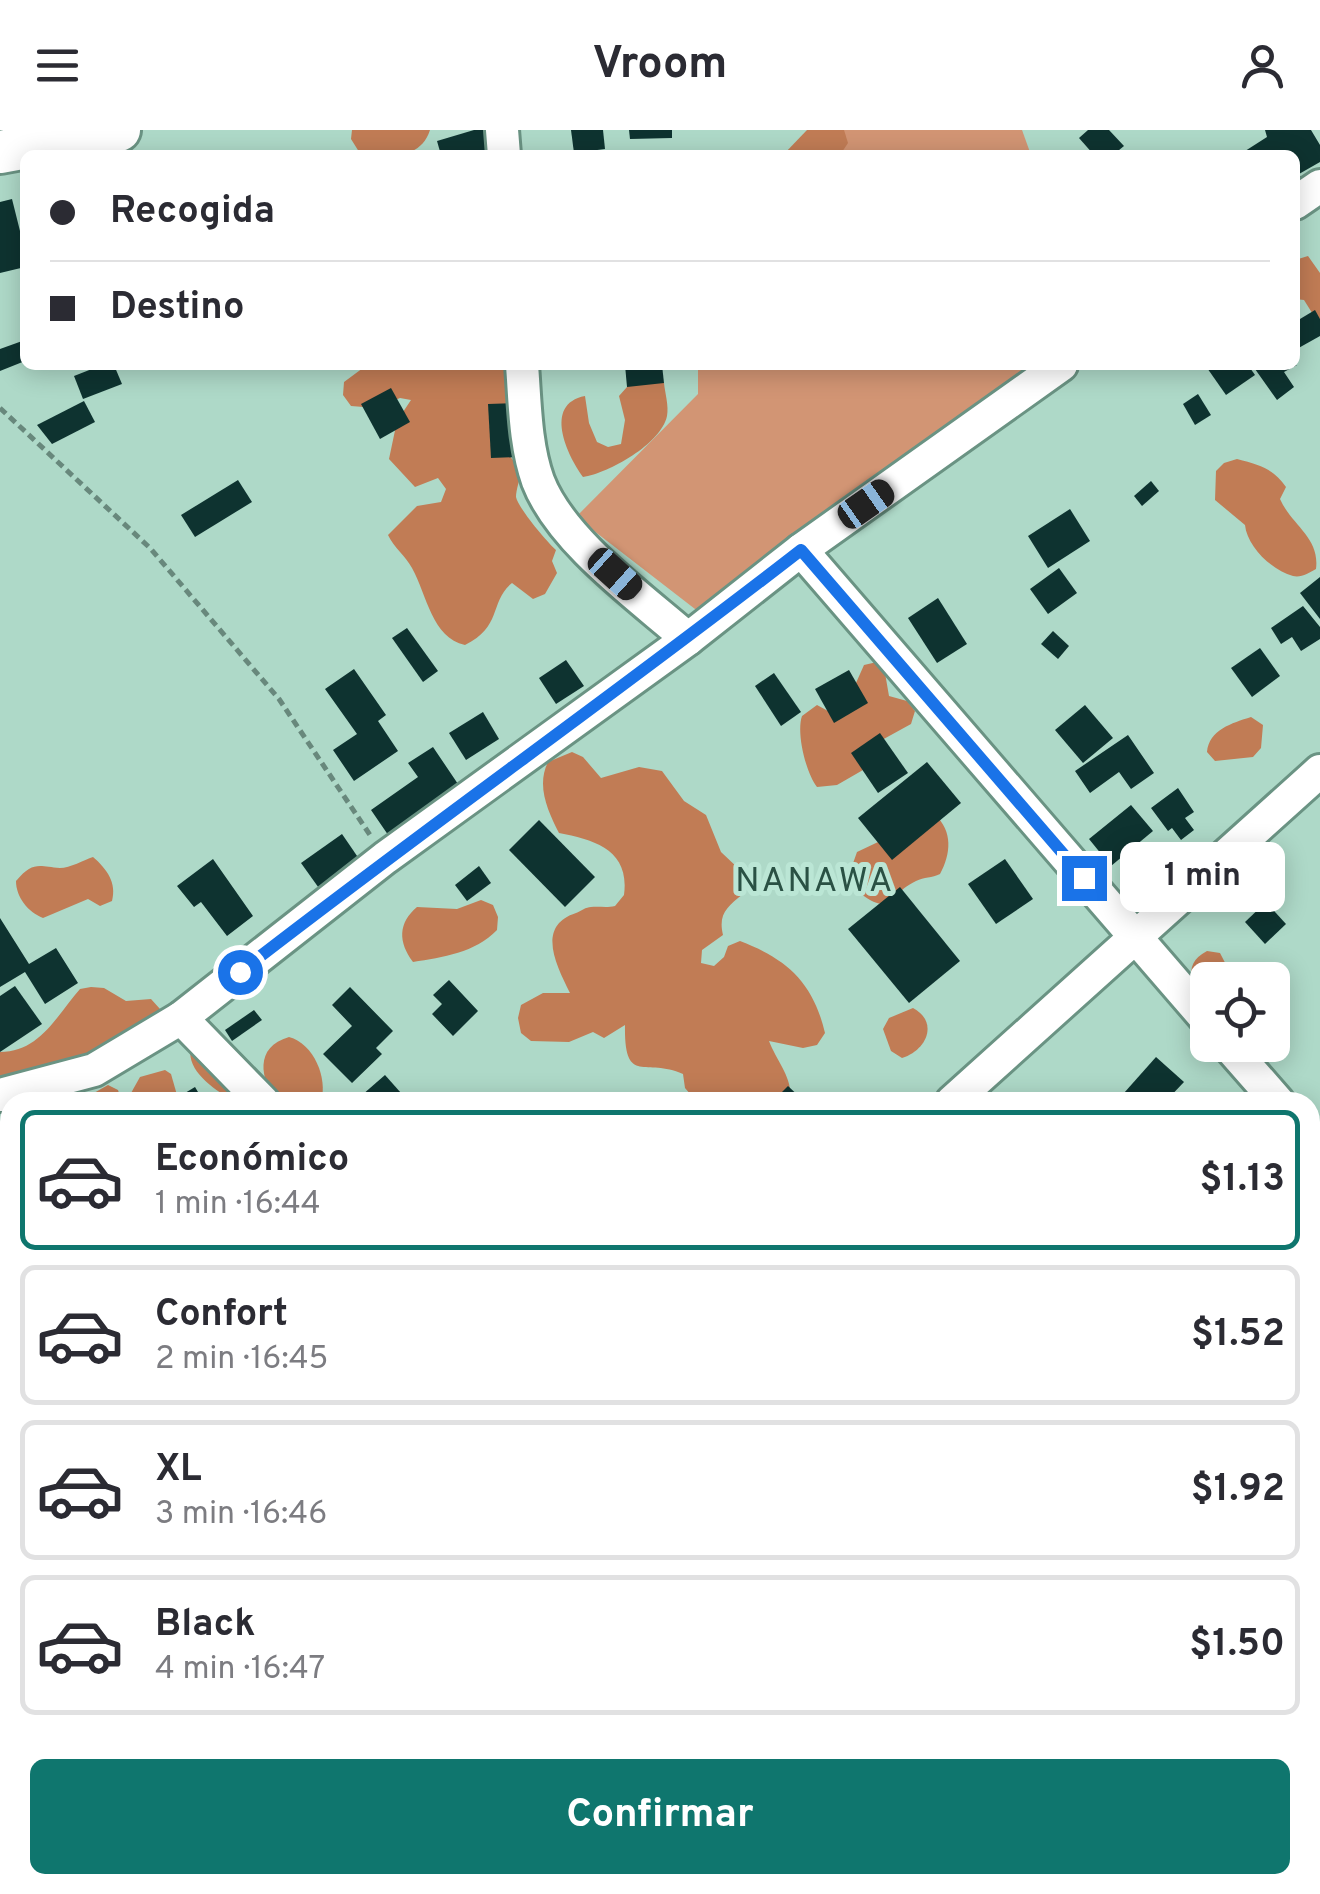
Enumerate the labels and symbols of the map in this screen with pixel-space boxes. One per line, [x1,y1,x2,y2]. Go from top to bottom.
car [833,475,899,533]
car [583,543,647,605]
callout: 1 min [1119,843,1284,913]
route end [1062,856,1107,901]
district label: NANAWA [735,860,895,904]
route start [218,950,263,995]

